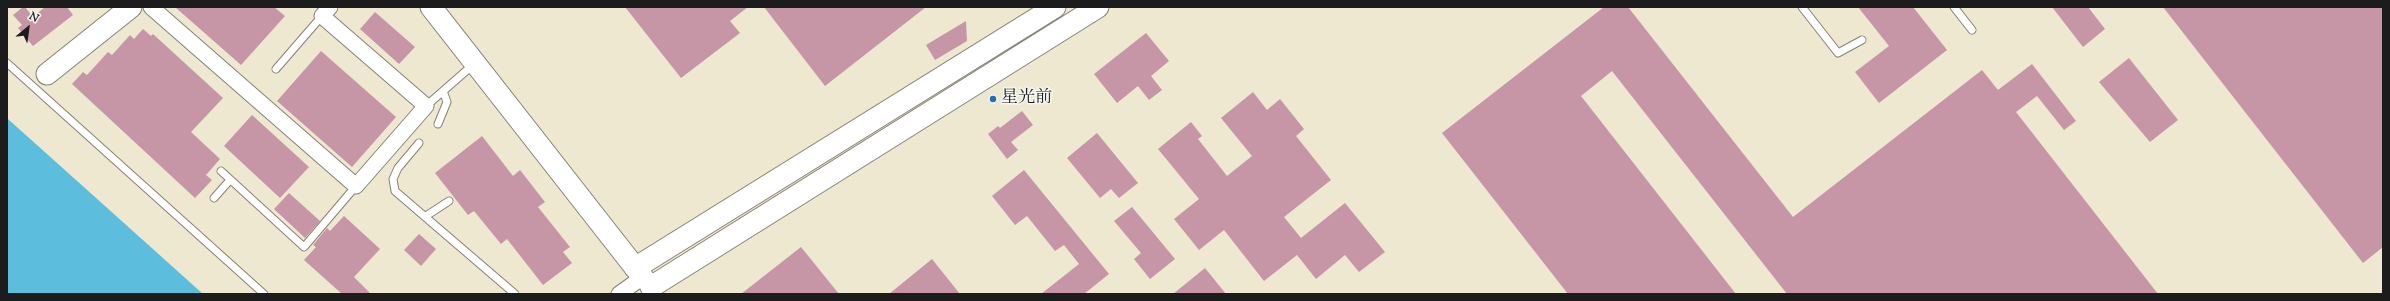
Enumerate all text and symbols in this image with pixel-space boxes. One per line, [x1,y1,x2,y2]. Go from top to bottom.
north arrow [8,8,48,48]
text: N [26,8,42,27]
place label: 星光前 [1001,89,1052,109]
marker: 星光前 [988,94,998,104]

